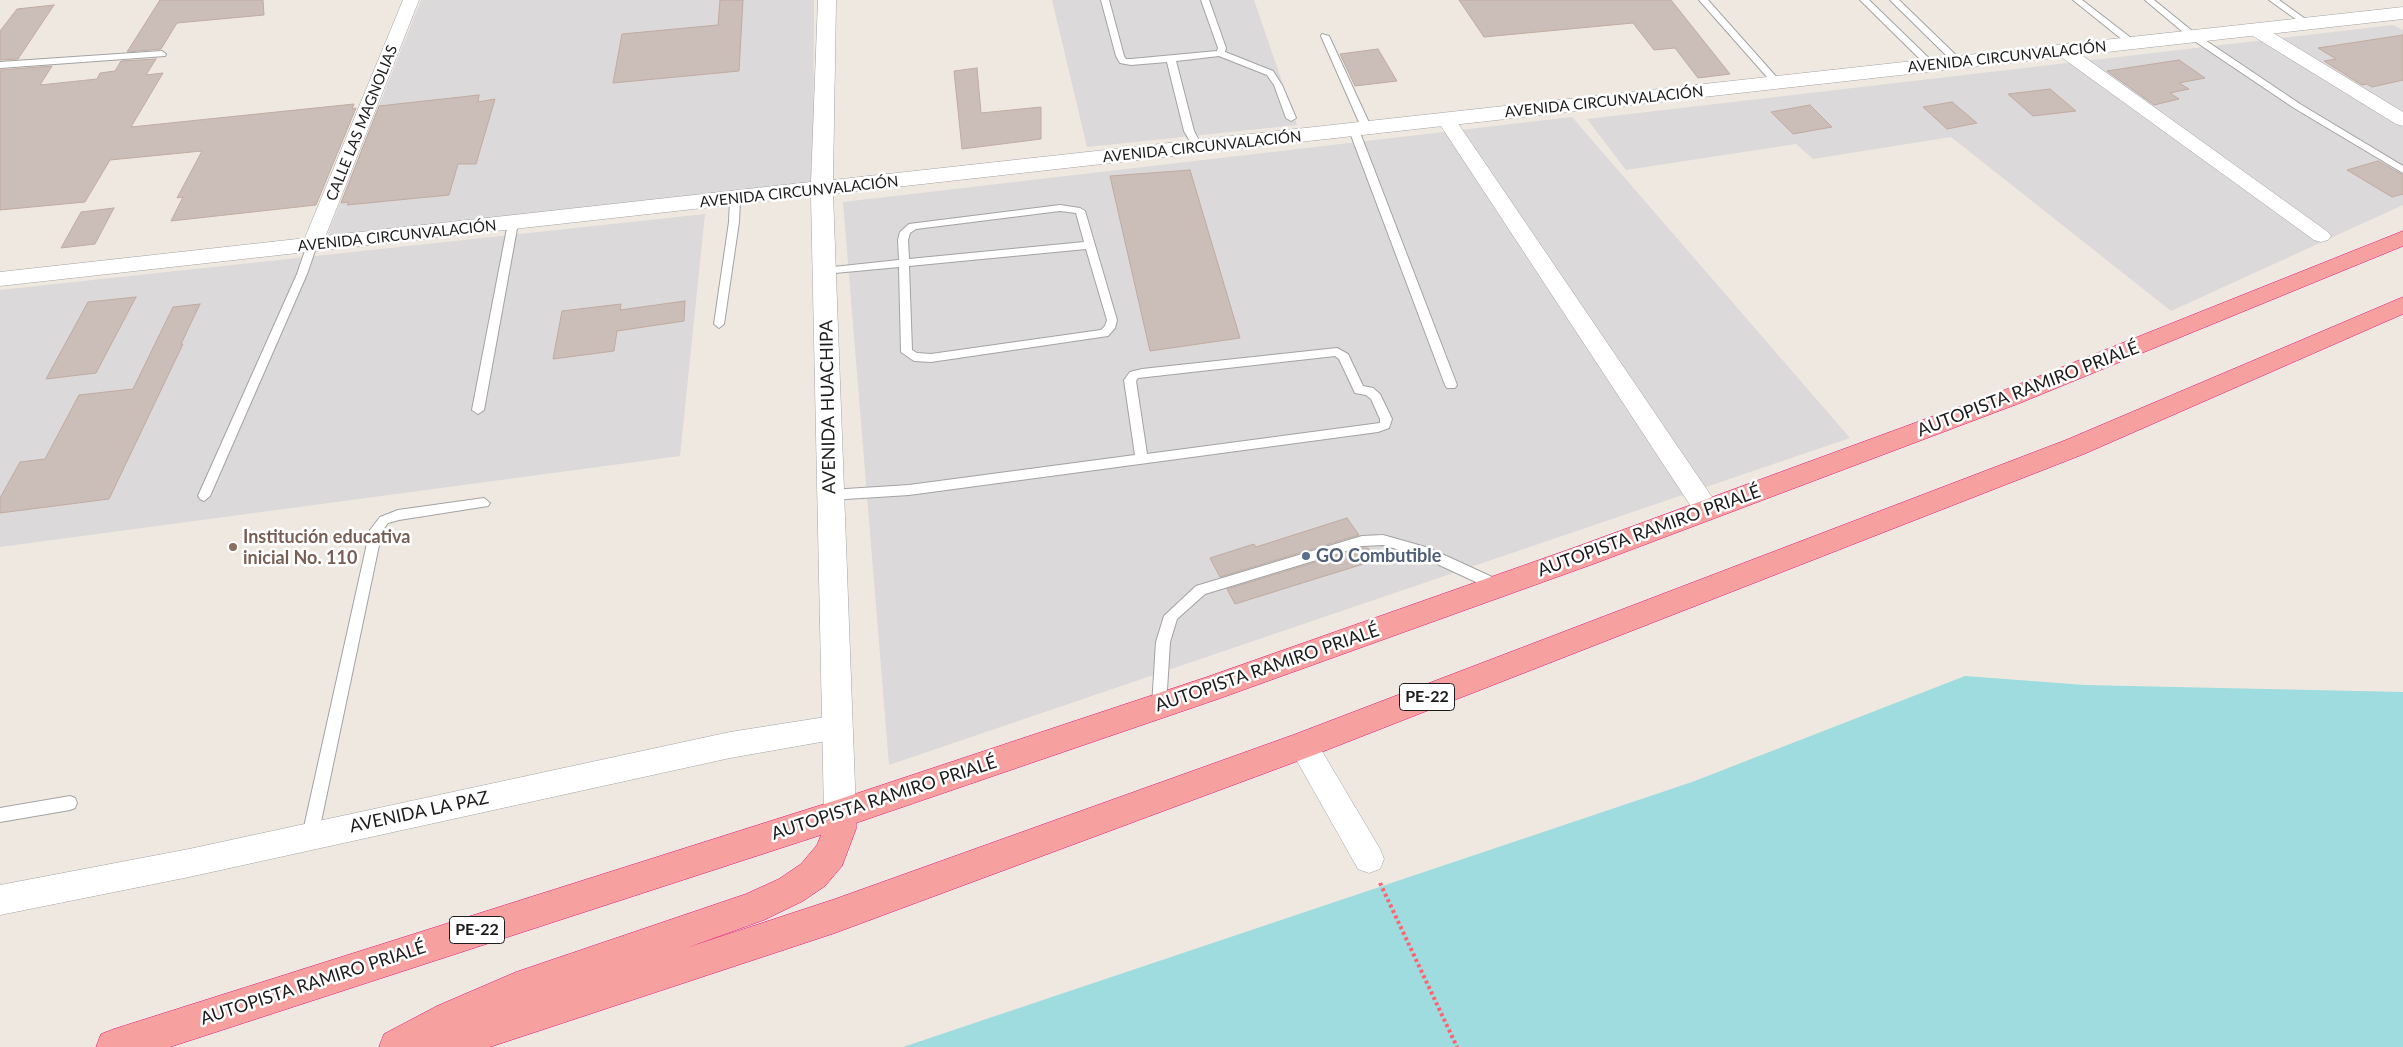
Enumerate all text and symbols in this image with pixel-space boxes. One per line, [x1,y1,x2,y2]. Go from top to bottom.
street label: AVENIDA CIRCUNVALACIÓN [1907,38,2107,76]
street label: CALLE LAS MAGNOLIAS [323,43,401,203]
street label: AVENIDA CIRCUNVALACIÓN [1504,83,1704,121]
street label: AVENIDA CIRCUNVALACIÓN [1102,128,1302,166]
street label: AVENIDA CIRCUNVALACIÓN [699,173,899,211]
street label: AVENIDA CIRCUNVALACIÓN [297,217,497,255]
street label: AVENIDA HUACHIPA [816,320,840,494]
street label: AUTOPISTA RAMIRO PRIALÉ [1914,337,2142,441]
street label: AUTOPISTA RAMIRO PRIALÉ [1535,481,1763,581]
place label: Institución educativa inicial No. 110 [243,526,410,568]
marker: Institución educativa inicial No. 110 [227,541,239,553]
place label: GO Combutible [1316,545,1441,567]
marker: GO Combutible [1300,550,1312,562]
street label: AUTOPISTA RAMIRO PRIALÉ [1152,619,1382,717]
road number: PE-22 [1400,684,1454,710]
street label: AUTOPISTA RAMIRO PRIALÉ [769,751,999,845]
street label: AVENIDA LA PAZ [347,787,491,837]
road number: PE-22 [450,916,504,944]
street label: AUTOPISTA RAMIRO PRIALÉ [198,936,428,1030]

